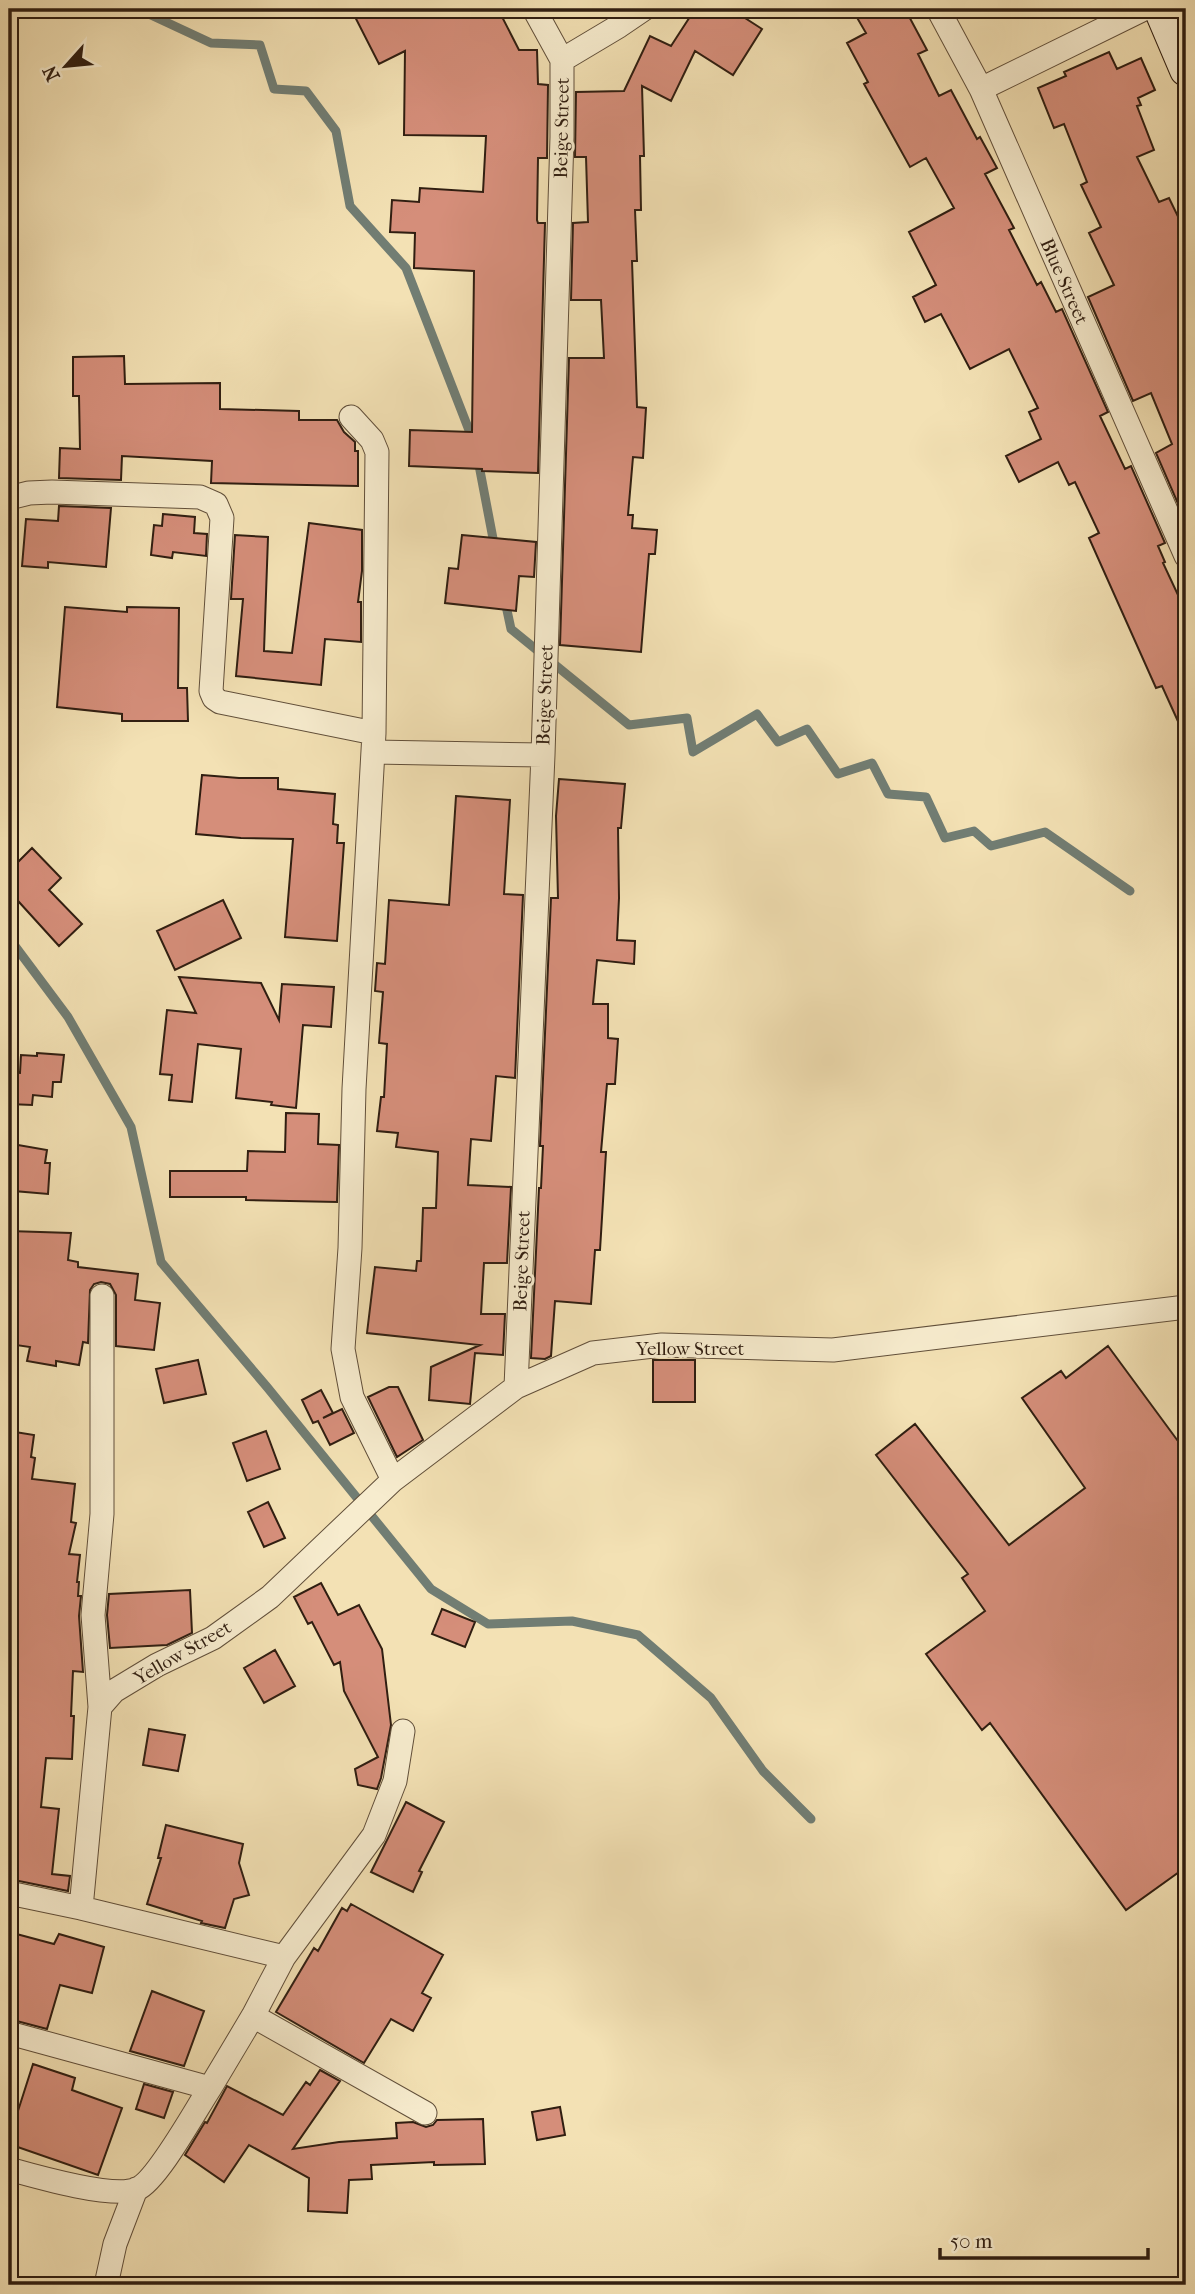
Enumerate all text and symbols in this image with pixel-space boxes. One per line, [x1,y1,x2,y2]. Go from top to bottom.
north arrow [32,32,102,102]
text: N [38,61,65,85]
street label: Beige Street [550,77,574,179]
street label: Blue Street [1035,235,1093,328]
street label: Beige Street [532,644,558,746]
street label: Beige Street [509,1210,535,1312]
street label: Yellow Street [635,1338,744,1360]
street label: Yellow Street [129,1616,235,1690]
scale bar [940,2217,1148,2261]
text: 50 m [950,2229,993,2253]

